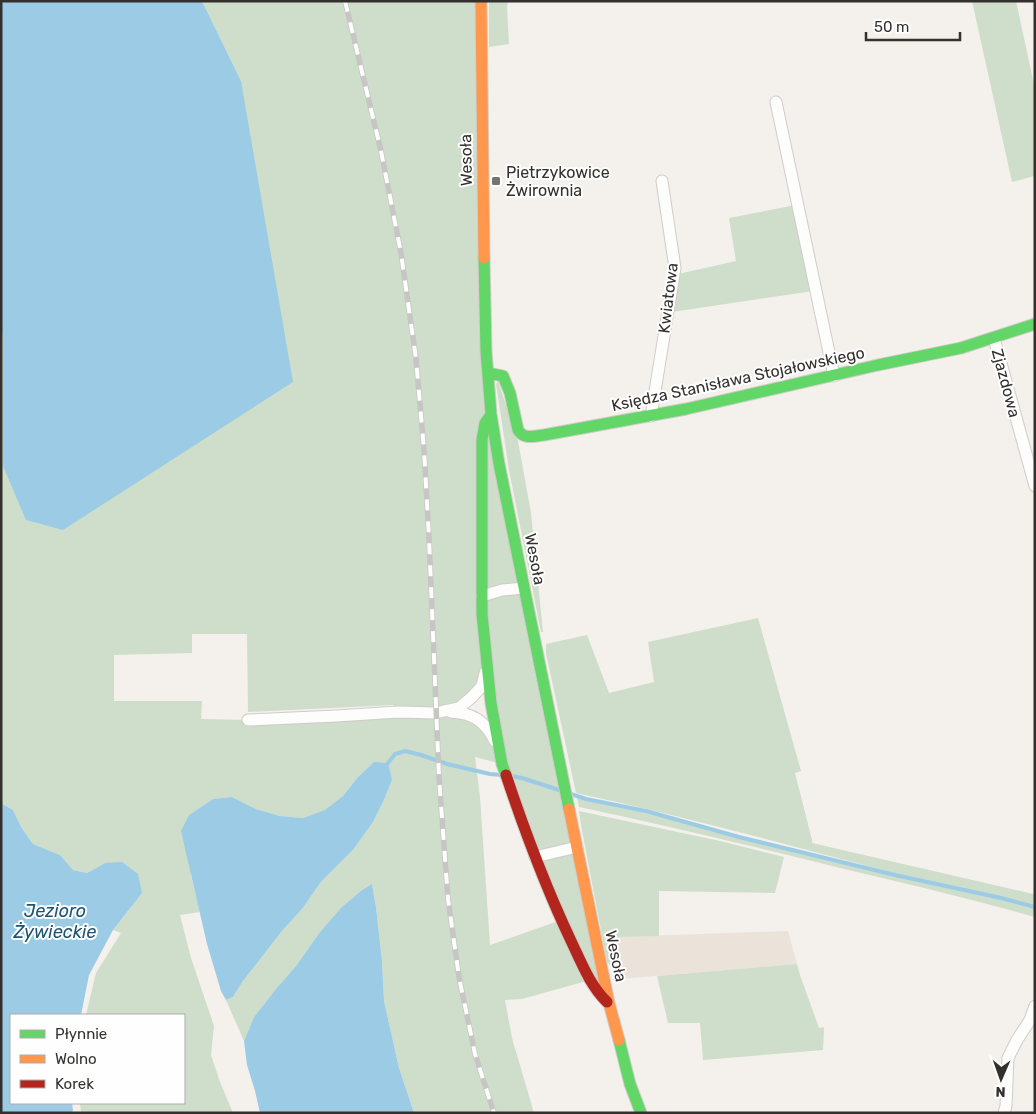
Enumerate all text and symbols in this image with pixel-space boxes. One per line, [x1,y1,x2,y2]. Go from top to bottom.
scale bar [866,10,960,42]
text: 50 m [874,18,909,36]
street label: Wesoła [456,134,476,186]
place label: Pietrzykowice Żwirownia [506,163,610,200]
marker: Pietrzykowice Żwirownia [490,175,502,187]
street label: Kwiatowa [654,262,682,334]
street label: Księdza Stanisława Stojałowskiego [610,343,867,416]
street label: Zjazdowa [988,347,1024,419]
street label: Wesoła [521,532,549,586]
water label: Jezioro Żywieckie [13,900,96,943]
street label: Wesoła [601,929,631,983]
legend [10,1014,185,1104]
text: Płynnie [55,1025,107,1043]
text: Wolno [55,1050,97,1068]
north arrow [976,1054,1026,1104]
text: Korek [55,1075,94,1093]
text: N [995,1083,1006,1100]

